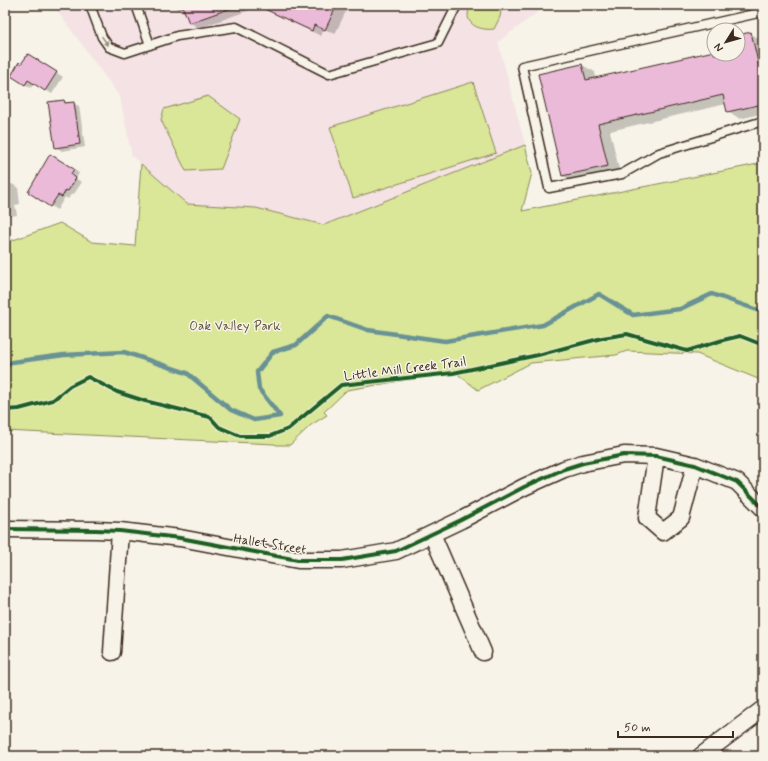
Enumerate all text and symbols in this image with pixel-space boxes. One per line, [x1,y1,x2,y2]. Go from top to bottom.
north arrow [706,22,746,62]
one-way arrow [101,36,109,46]
text: N [711,40,727,55]
park label: Oak Valley Park [189,318,281,335]
street label: Little Mill Creek Trail [343,354,467,385]
street label: Hallet Street [232,530,307,559]
scale bar [618,713,733,739]
text: 50 m [624,720,651,736]

